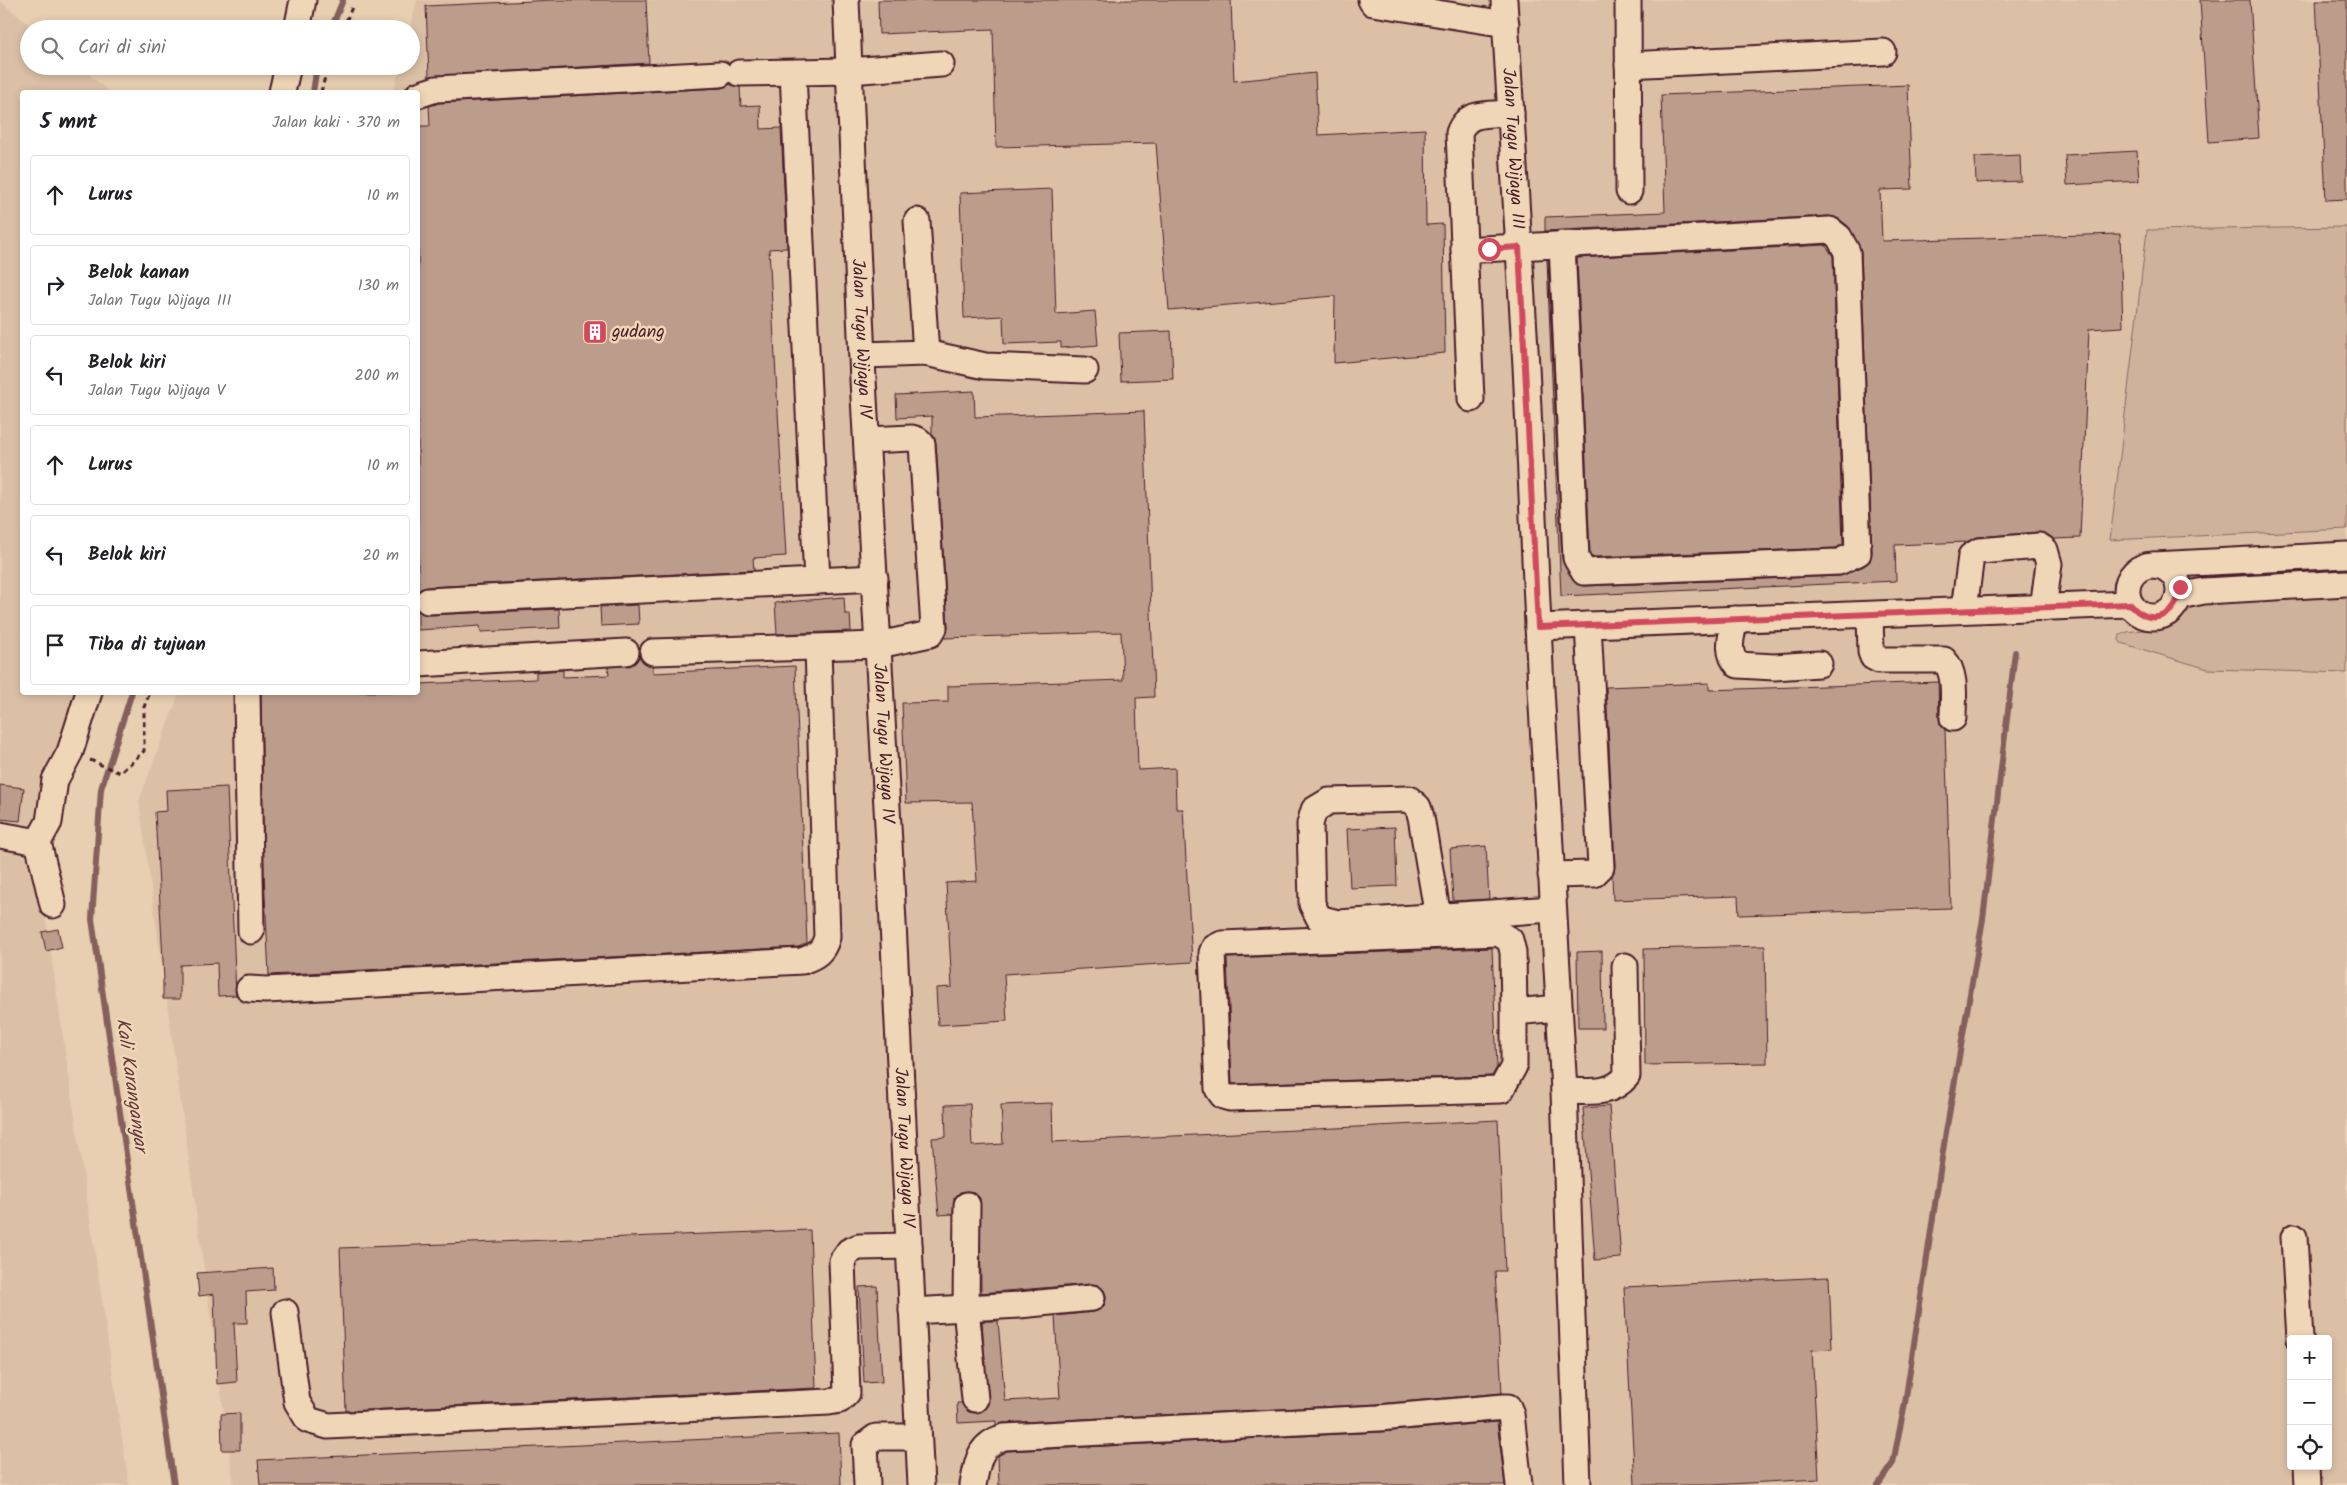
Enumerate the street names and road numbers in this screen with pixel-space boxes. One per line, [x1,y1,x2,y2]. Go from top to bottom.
street label: Jalan Tugu Wijaya III [1494,67,1532,230]
street label: Jalan Tugu Wijaya IV [843,258,880,421]
street label: Jalan Tugu Wijaya IV [864,662,902,825]
street label: Jalan Tugu Wijaya IV [886,1067,923,1230]

